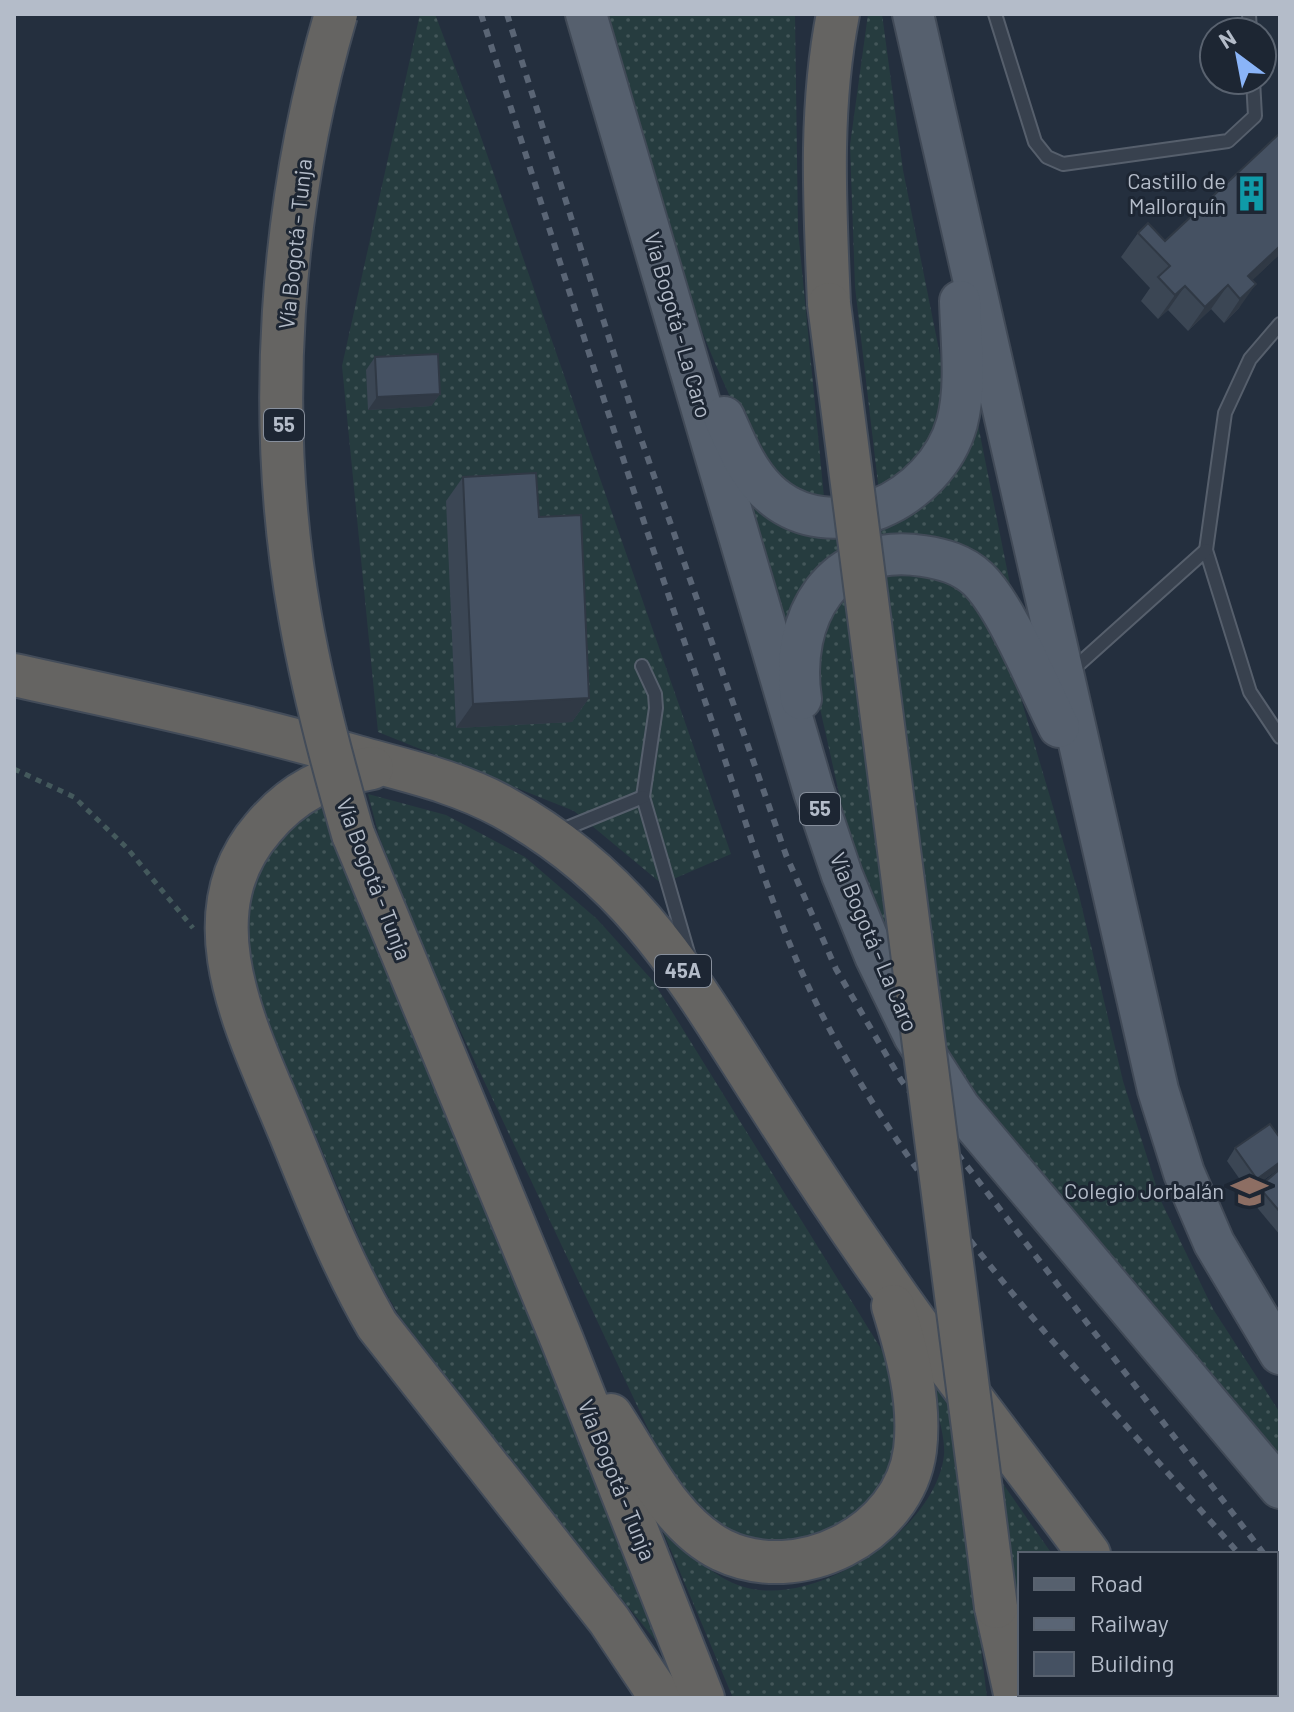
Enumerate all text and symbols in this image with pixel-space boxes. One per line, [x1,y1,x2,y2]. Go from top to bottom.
north arrow [1198,16,1278,96]
text: N [1214,23,1240,53]
street label: Vía Bogotá - Tunja [272,157,316,330]
place label: Castillo de Mallorquín [1127,167,1226,218]
building icon: Castillo de Mallorquín [1233,175,1271,213]
street label: Vía Bogotá - La Caro [640,229,718,421]
road number: 55 [264,409,304,441]
road number: 55 [800,793,840,825]
street label: Vía Bogotá - Tunja [332,794,418,963]
street label: Vía Bogotá - La Caro [825,848,924,1035]
road number: 45A [655,955,711,987]
school or university icon: Colegio Jorbalán [1231,1172,1269,1210]
place label: Colegio Jorbalán [1064,1177,1224,1203]
street label: Vía Bogotá - Tunja [574,1395,662,1564]
legend [1018,1552,1278,1696]
text: Road [1090,1568,1143,1597]
text: Railway [1090,1608,1169,1637]
text: Building [1090,1648,1174,1677]

